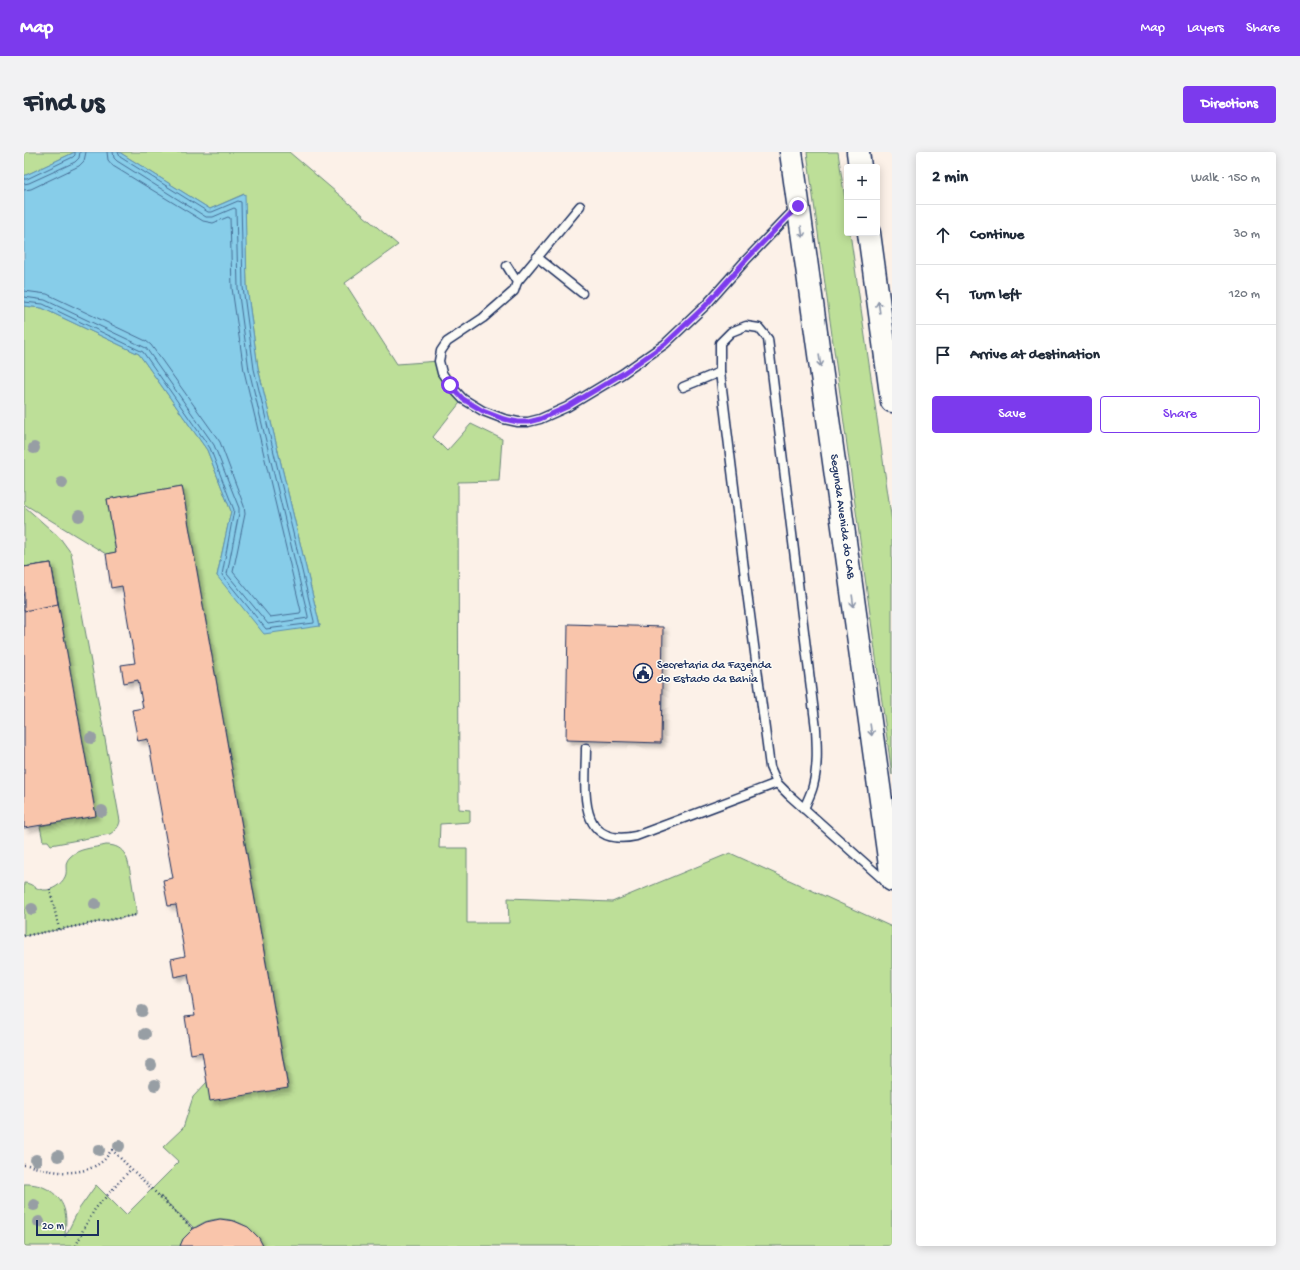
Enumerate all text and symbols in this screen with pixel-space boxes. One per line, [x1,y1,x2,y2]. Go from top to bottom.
text: Map [20,17,53,40]
text: Map [1141,20,1165,37]
text: Layers [1187,20,1224,37]
text: Share [1246,20,1280,37]
button: Directions [1183,86,1276,123]
text: Find us [24,88,104,121]
map controls [844,164,880,236]
button: + [844,164,880,200]
text: 2 min [932,168,968,188]
text: Walk · 150 m [1191,171,1260,186]
route end [789,197,807,215]
button: − [844,200,880,236]
icon: ahead [932,224,954,246]
one-way arrow [798,225,806,238]
text: Continue [970,226,1024,244]
text: 30 m [1234,227,1260,242]
icon: left [932,284,954,306]
text: Turn left [970,286,1021,304]
text: 120 m [1229,287,1260,302]
one-way arrow [875,301,883,314]
icon: arrive [932,344,954,366]
text: Arrive at destination [970,346,1100,364]
one-way arrow [816,354,824,367]
route start [441,376,459,394]
button: Save [932,396,1092,433]
button: Share [1100,396,1260,433]
street label: Segunda Avenida do CAB [826,453,857,581]
one-way arrow [849,594,857,607]
place label: Secretaria da Fazenda do Estado da Bahia [657,659,772,687]
public building icon: Secretaria da Fazenda do Estado da Bahia [632,662,654,684]
one-way arrow [867,723,875,736]
scale bar [36,1218,99,1237]
text: 20 m [42,1221,64,1233]

